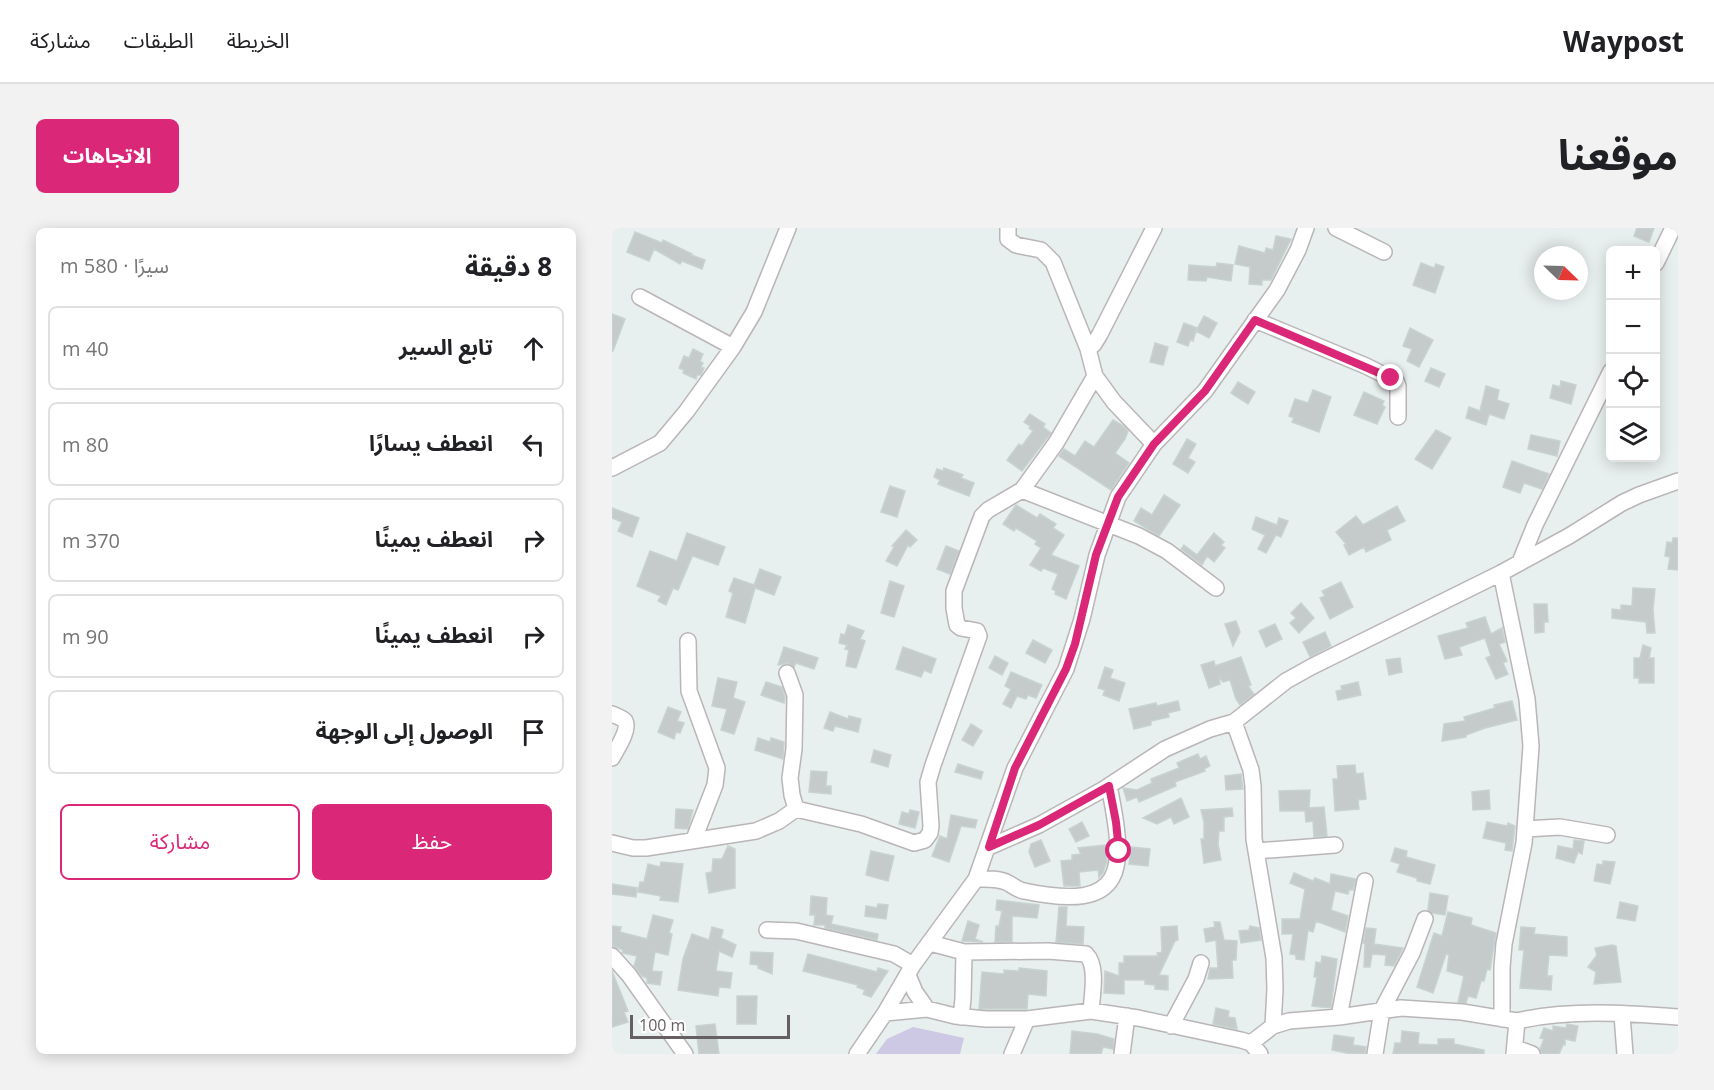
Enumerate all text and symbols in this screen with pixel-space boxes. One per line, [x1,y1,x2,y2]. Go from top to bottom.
text: Waypost [1563,22,1684,60]
text: مشاركة [30,26,91,54]
text: الطبقات [124,26,194,54]
text: الخريطة [227,26,290,54]
button: الاتجاهات [36,119,179,193]
text: موقعنا [1558,125,1678,182]
north arrow [1534,246,1588,300]
map controls [1606,246,1660,462]
button: + [1606,246,1660,300]
text: 8 دقيقة [465,248,552,284]
text: سيرًا · 580 m [60,252,169,279]
button: − [1606,300,1660,354]
text: تابع السير [399,331,493,361]
icon: ahead [517,332,550,365]
text: 40 m [62,335,109,362]
button: locate [1606,354,1660,408]
route end [1377,364,1403,390]
button: layers [1606,408,1660,462]
text: انعطف يسارًا [369,427,493,457]
icon: left [517,428,550,461]
text: 80 m [62,431,109,458]
text: انعطف يمينًا [375,523,493,553]
icon: right [517,524,550,557]
text: 370 m [62,527,120,554]
text: انعطف يمينًا [375,619,493,649]
icon: right [517,620,550,653]
text: 90 m [62,623,109,650]
text: الوصول إلى الوجهة [315,715,493,745]
icon: arrive [517,716,550,749]
button: مشاركة [60,804,300,880]
button: حفظ [312,804,552,880]
route start [1105,837,1131,863]
scale bar [630,1012,790,1040]
text: 100 m [639,1014,685,1036]

